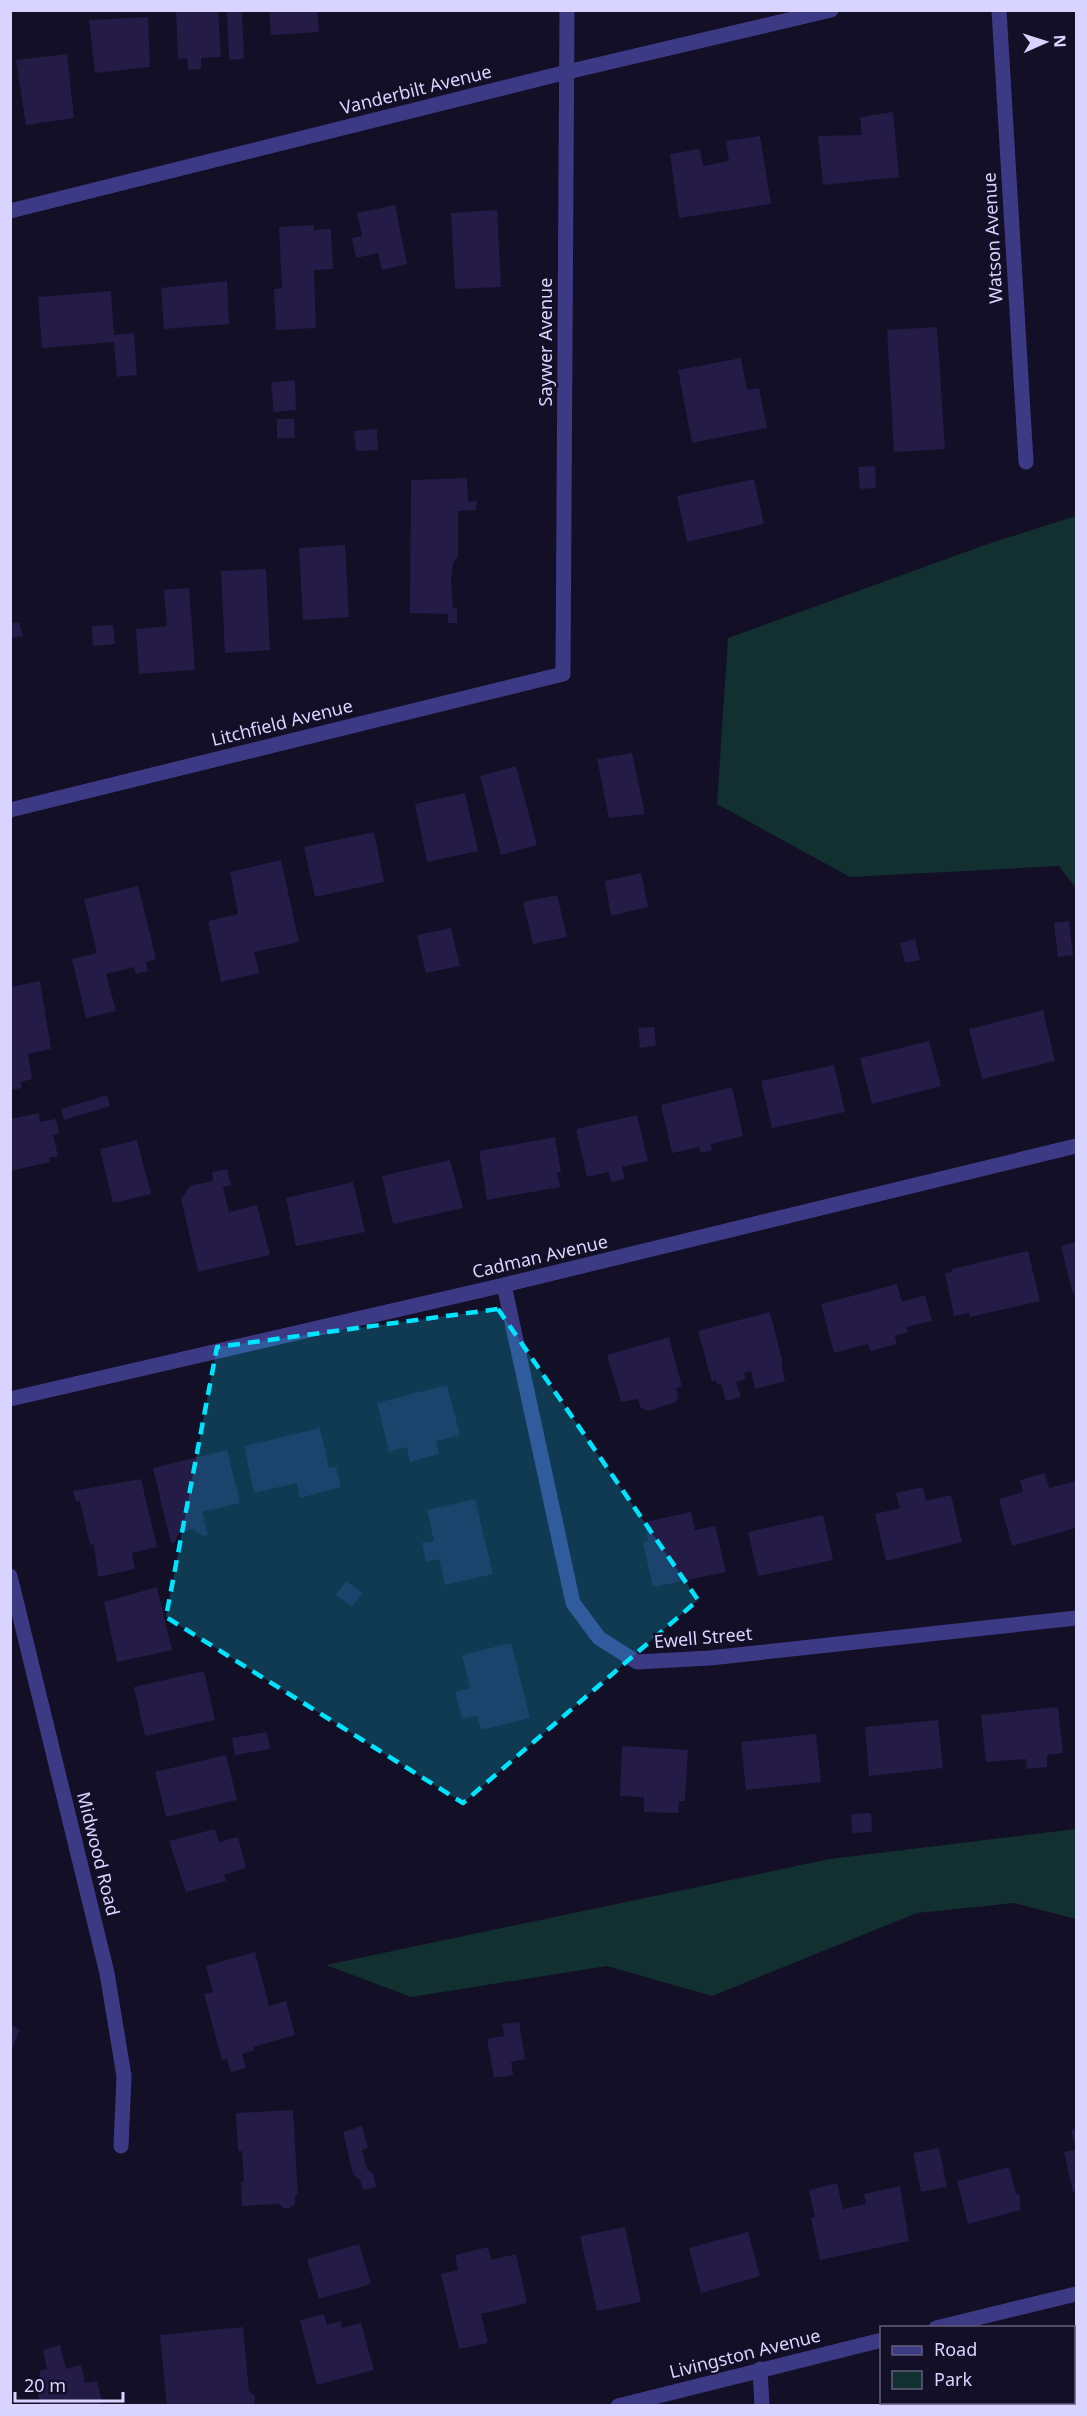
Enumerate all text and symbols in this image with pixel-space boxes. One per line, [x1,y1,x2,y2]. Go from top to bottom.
north arrow [1015,12,1075,72]
text: N [1049,34,1071,48]
street label: Vanderbilt Avenue [338,59,494,119]
street label: Watson Avenue [977,172,1007,304]
street label: Saywer Avenue [533,278,557,406]
street label: Litchfield Avenue [209,693,355,751]
street label: Cadman Avenue [470,1229,610,1283]
street label: Ewell Street [653,1621,754,1653]
street label: Midwood Road [72,1789,126,1918]
street label: Livingston Avenue [667,2323,823,2383]
legend [880,2326,1075,2404]
text: Road [934,2337,977,2361]
scale bar [15,2365,123,2403]
text: Park [934,2367,972,2391]
text: 20 m [24,2373,66,2397]

